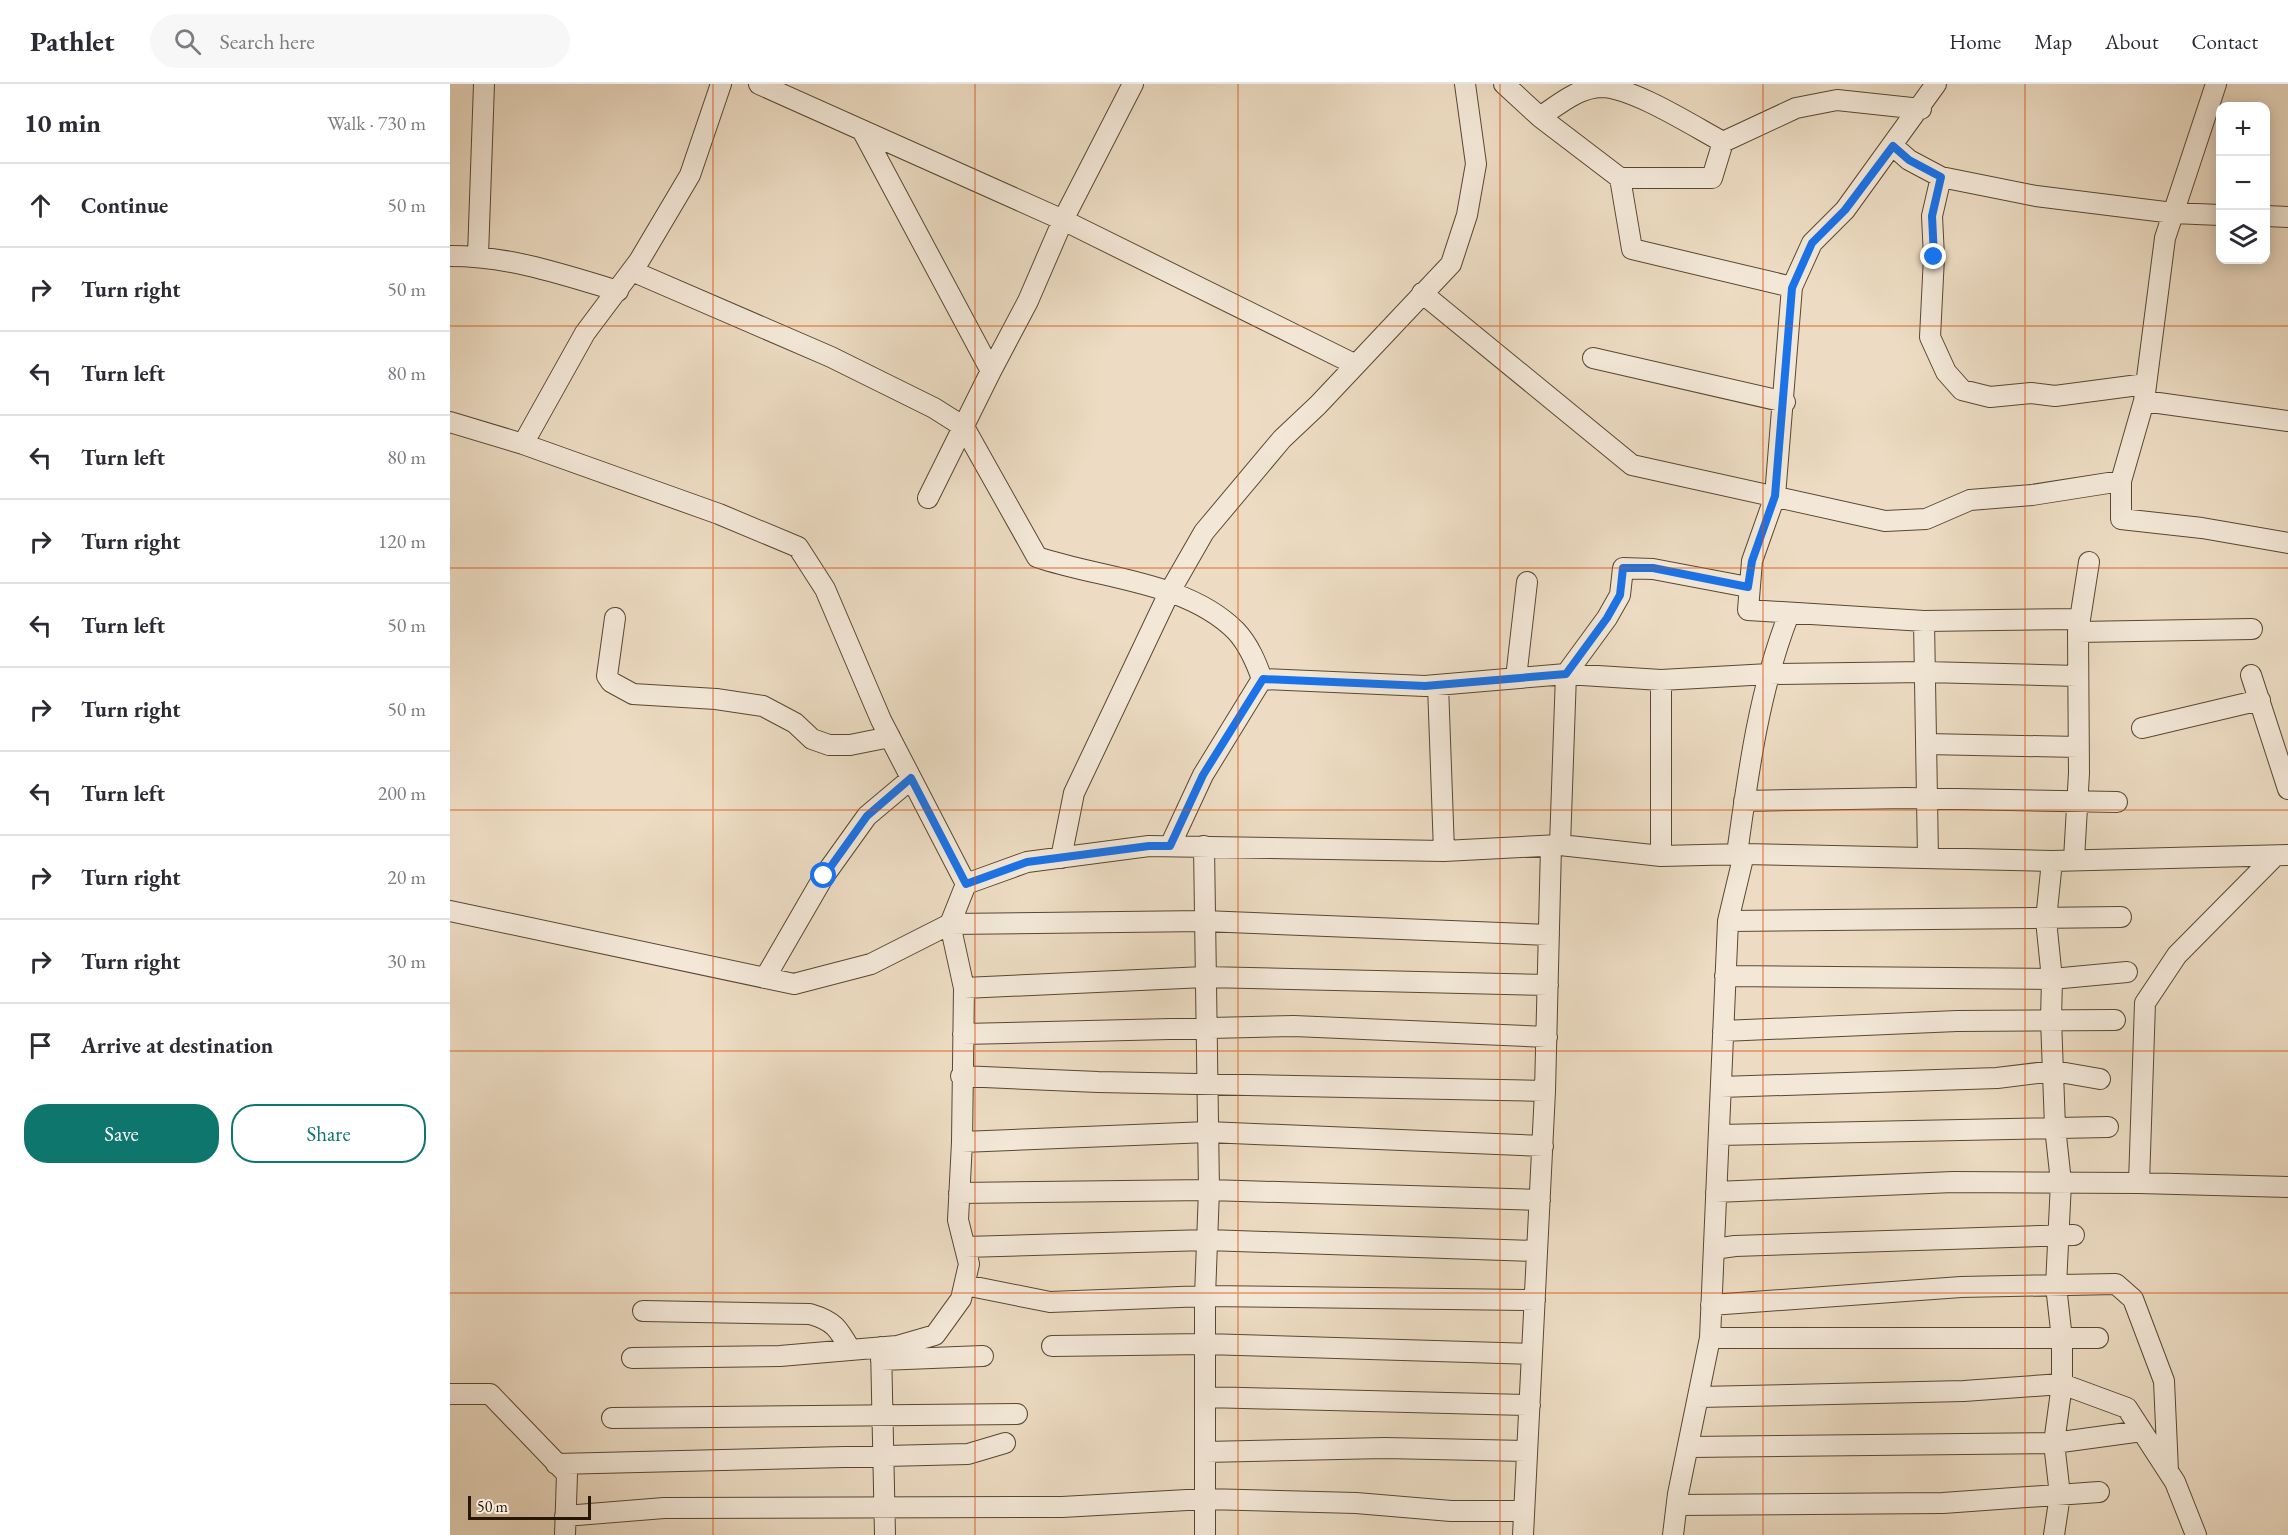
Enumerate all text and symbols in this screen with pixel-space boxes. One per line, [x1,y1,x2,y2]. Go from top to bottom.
search box [150,14,570,68]
text: Pathlet [30,23,114,59]
icon: search [171,25,204,58]
text: Search here [219,27,315,56]
text: Home [1949,28,2001,55]
text: Map [2034,28,2072,55]
text: About [2105,28,2158,55]
text: Contact [2191,28,2258,55]
map controls [2216,102,2270,264]
button: + [2216,102,2270,156]
text: 10 min [24,106,101,140]
text: Walk · 730 m [327,110,426,136]
button: − [2216,156,2270,210]
icon: ahead [24,189,57,222]
text: Continue [81,191,168,220]
text: 50 m [387,192,426,218]
button: layers [2216,210,2270,264]
route end [1920,243,1946,269]
icon: right [24,273,57,306]
text: Turn right [81,275,180,304]
text: 50 m [387,276,426,302]
icon: left [24,357,57,390]
text: Turn left [81,359,165,388]
text: 80 m [387,360,426,386]
icon: left [24,441,57,474]
text: Turn left [81,443,165,472]
text: 80 m [387,444,426,470]
icon: right [24,525,57,558]
text: Turn right [81,527,180,556]
text: 120 m [378,528,426,554]
icon: left [24,609,57,642]
text: Turn left [81,611,165,640]
text: 50 m [387,612,426,638]
icon: right [24,693,57,726]
text: Turn right [81,695,180,724]
text: 50 m [387,696,426,722]
icon: left [24,777,57,810]
text: Turn left [81,779,165,808]
text: 200 m [378,780,426,806]
icon: right [24,861,57,894]
route start [810,862,836,888]
text: Turn right [81,863,180,892]
text: 20 m [387,864,426,890]
icon: right [24,945,57,978]
text: Turn right [81,947,180,976]
text: 30 m [387,948,426,974]
icon: arrive [24,1029,57,1062]
text: Arrive at destination [81,1031,273,1060]
button: Save [24,1104,219,1163]
button: Share [231,1104,426,1163]
scale bar [468,1493,591,1520]
text: 50 m [477,1496,508,1517]

